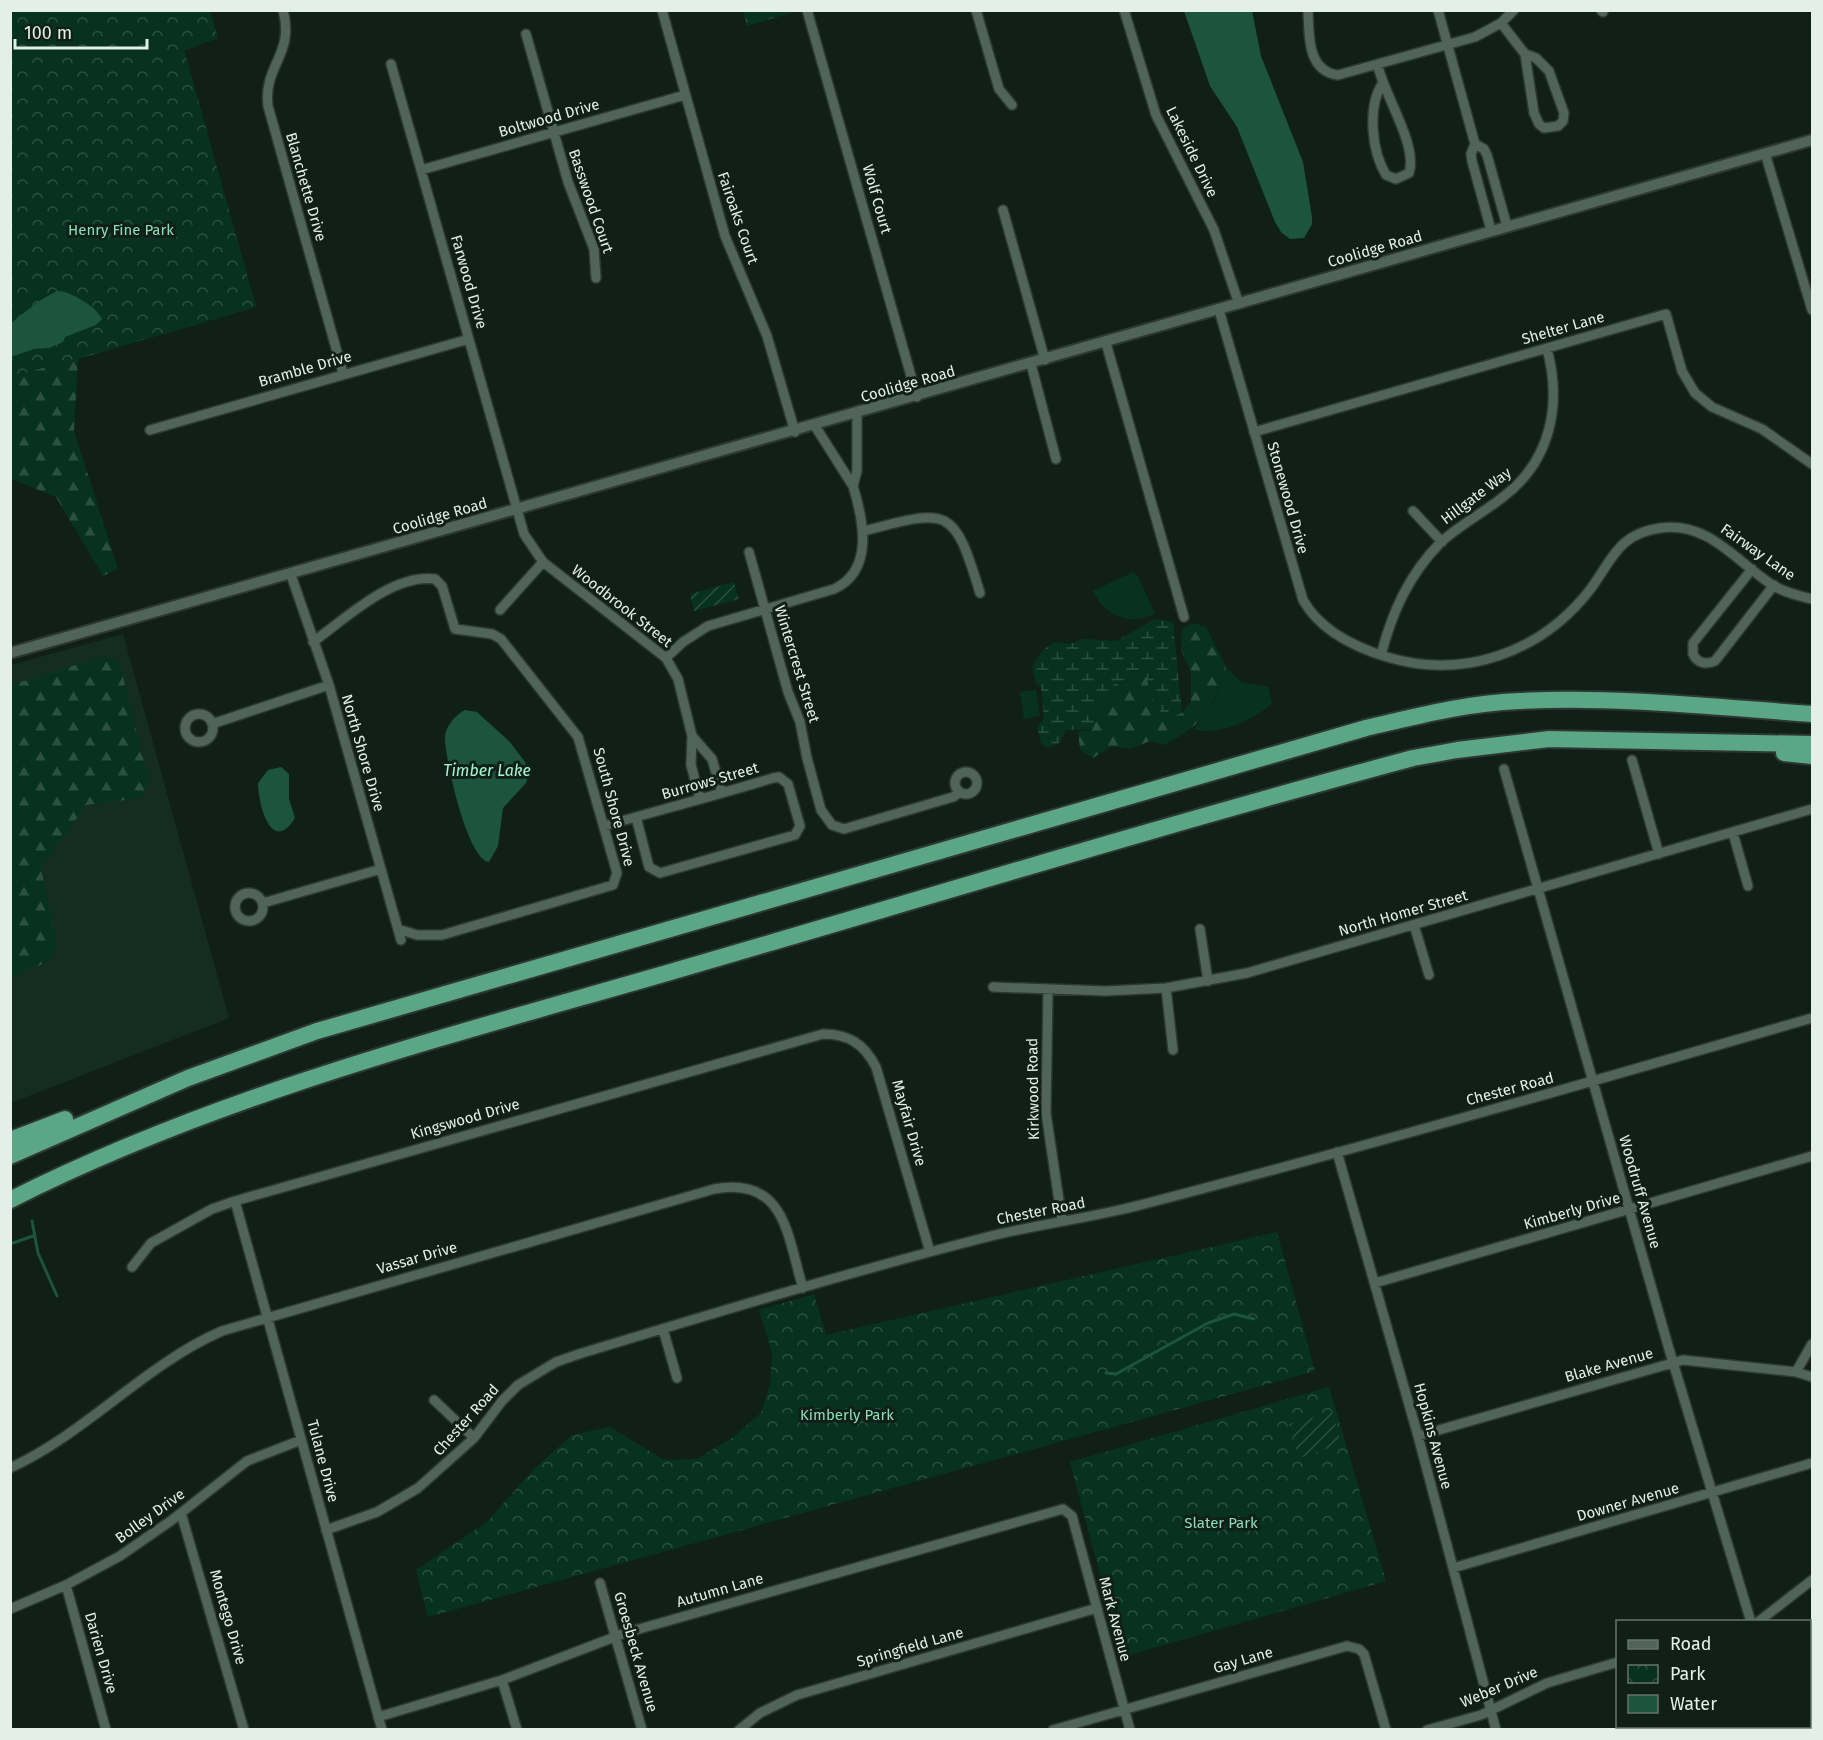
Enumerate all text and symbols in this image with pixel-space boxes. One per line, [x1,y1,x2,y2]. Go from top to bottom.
scale bar [15,12,147,50]
text: 100 m [24,22,72,44]
street label: Boltwood Drive [496,95,602,141]
street label: Lakeside Drive [1162,104,1222,200]
street label: Blanchette Drive [282,130,330,244]
street label: Basswood Court [565,147,617,256]
street label: Wolf Court [859,162,896,236]
street label: Fairoaks Court [714,170,762,267]
park label: Henry Fine Park [68,221,174,239]
street label: Coolidge Road [1326,227,1424,271]
street label: Farwood Drive [447,233,491,331]
street label: Shelter Lane [1520,308,1606,348]
street label: Bramble Drive [256,347,354,391]
street label: Coolidge Road [859,362,957,406]
street label: Stonewood Drive [1263,440,1313,556]
street label: Hillgate Way [1437,463,1515,528]
street label: Coolidge Road [391,494,489,538]
street label: Fairway Lane [1717,520,1799,584]
street label: Woodbrook Street [568,561,676,651]
street label: Wintercrest Street [771,603,824,725]
street label: North Shore Drive [338,692,388,814]
street label: South Shore Drive [589,746,639,868]
street label: Burrows Street [659,758,761,803]
water label: Timber Lake [443,761,531,780]
street label: North Homer Street [1336,886,1470,940]
street label: Kirkwood Road [1023,1038,1043,1140]
street label: Chester Road [1464,1069,1556,1109]
street label: Mayfair Drive [888,1078,930,1168]
street label: Kingswood Drive [408,1095,522,1143]
street label: Woodruff Avenue [1615,1133,1665,1251]
street label: Kimberly Drive [1522,1189,1622,1233]
street label: Chester Road [995,1194,1087,1228]
street label: Vassar Drive [375,1238,459,1278]
street label: Blake Avenue [1563,1344,1655,1386]
street label: Chester Road [429,1381,503,1459]
street label: Hopkins Avenue [1410,1381,1456,1491]
park label: Kimberly Park [800,1406,894,1424]
street label: Tulane Drive [303,1418,343,1504]
street label: Downer Avenue [1575,1479,1681,1525]
street label: Bolley Drive [112,1485,188,1547]
park label: Slater Park [1184,1514,1258,1532]
street label: Montego Drive [206,1567,250,1667]
street label: Autumn Lane [674,1569,766,1611]
street label: Mark Avenue [1095,1575,1135,1663]
street label: Groesbeck Avenue [610,1590,662,1714]
street label: Darien Drive [81,1610,121,1696]
legend [1616,1620,1811,1728]
street label: Springfield Lane [855,1623,965,1671]
text: Road [1670,1633,1712,1655]
street label: Gay Lane [1211,1643,1275,1677]
street label: Weber Drive [1458,1663,1540,1711]
text: Park [1670,1663,1706,1685]
text: Water [1670,1693,1717,1715]

